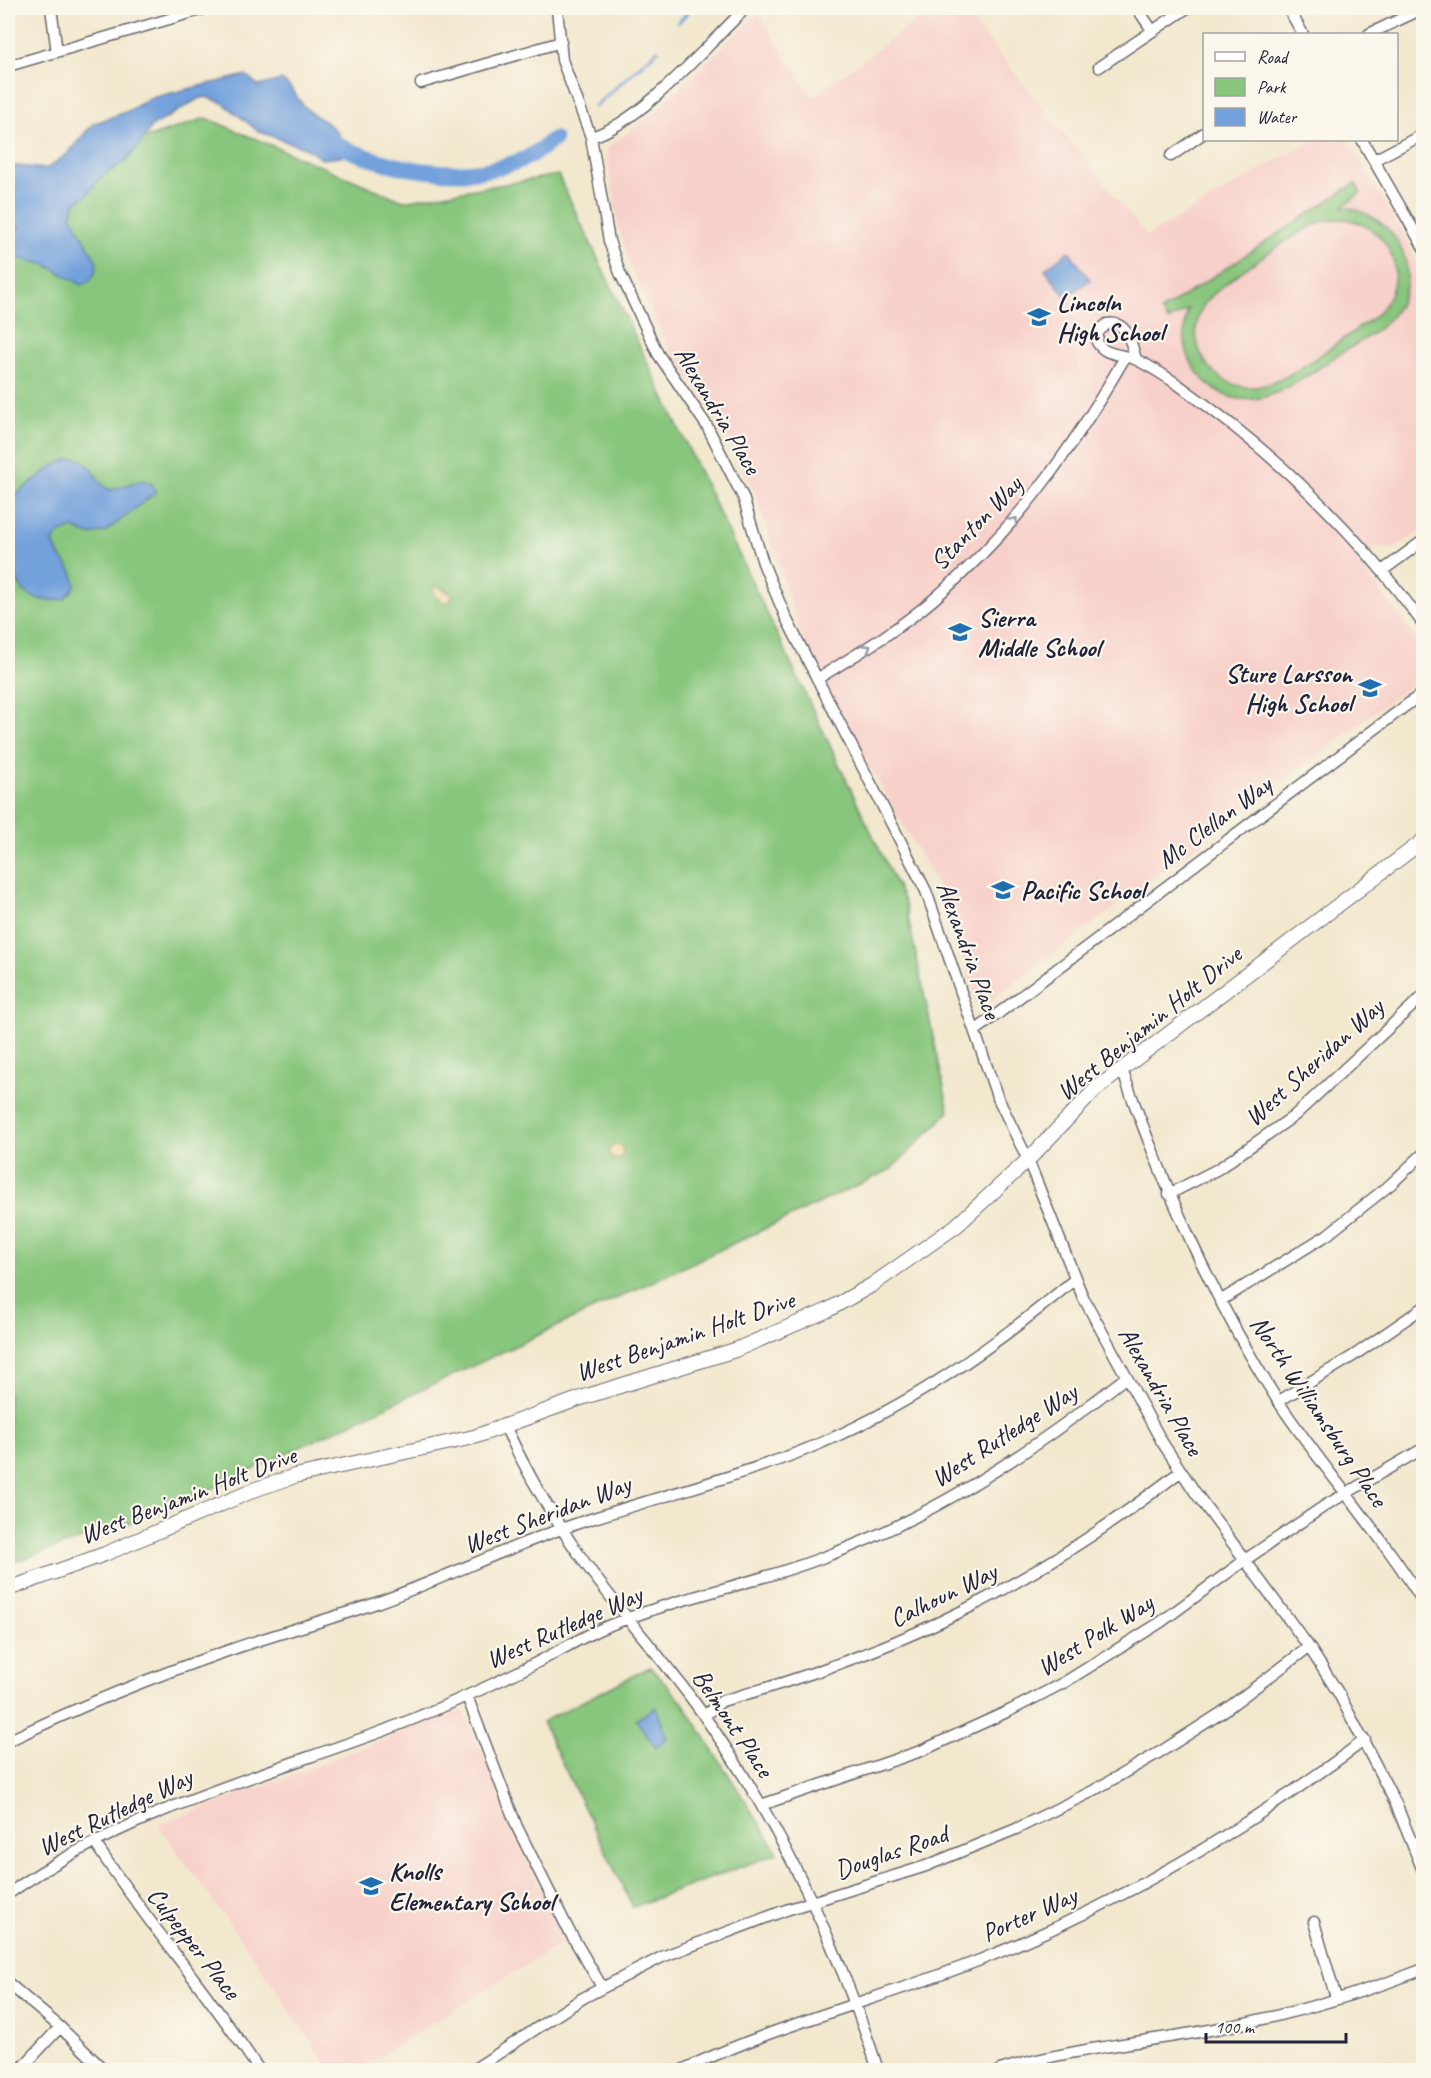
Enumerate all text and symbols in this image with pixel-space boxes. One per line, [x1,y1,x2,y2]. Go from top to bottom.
legend [1203,33,1398,141]
text: Road [1257,46,1290,68]
text: Park [1257,76,1287,98]
text: Water [1257,106,1298,128]
place label: Lincoln High School [1057,286,1168,349]
school or university icon: Lincoln High School [1026,304,1052,330]
street label: Alexandria Place [667,340,770,481]
street label: Stanton Way [923,467,1031,577]
one-way arrow [1006,517,1017,528]
place label: Sierra Middle School [978,601,1105,664]
school or university icon: Sierra Middle School [947,619,973,645]
one-way arrow [860,644,871,655]
place label: Sture Larsson High School [1225,657,1356,720]
school or university icon: Sture Larsson High School [1357,675,1383,701]
street label: Mc Clellan Way [1150,767,1280,876]
place label: Pacific School [1021,874,1149,907]
street label: Alexandria Place [929,877,1010,1025]
school or university icon: Pacific School [990,877,1016,903]
street label: West Benjamin Holt Drive [1050,937,1250,1108]
street label: West Sheridan Way [1238,989,1392,1133]
street label: West Benjamin Holt Drive [571,1282,801,1389]
street label: North Williamsburg Place [1243,1309,1397,1515]
street label: Alexandria Place [1111,1321,1212,1463]
street label: West Rutledge Way [925,1374,1085,1494]
street label: West Benjamin Holt Drive [75,1438,303,1551]
street label: West Sheridan Way [459,1466,637,1561]
street label: Calhoun Way [884,1554,1004,1635]
street label: West Rutledge Way [481,1577,649,1676]
street label: West Polk Way [1031,1585,1161,1684]
street label: Belmont Place [685,1663,783,1786]
street label: West Rutledge Way [33,1760,199,1864]
street label: Douglas Road [830,1816,955,1887]
place label: Knolls Elementary School [389,1855,559,1918]
school or university icon: Knolls Elementary School [358,1873,384,1899]
street label: Porter Way [976,1878,1084,1950]
street label: Culpepper Place [140,1880,249,2007]
scale bar [1206,2006,1346,2044]
text: 100 m [1215,2016,1256,2038]

